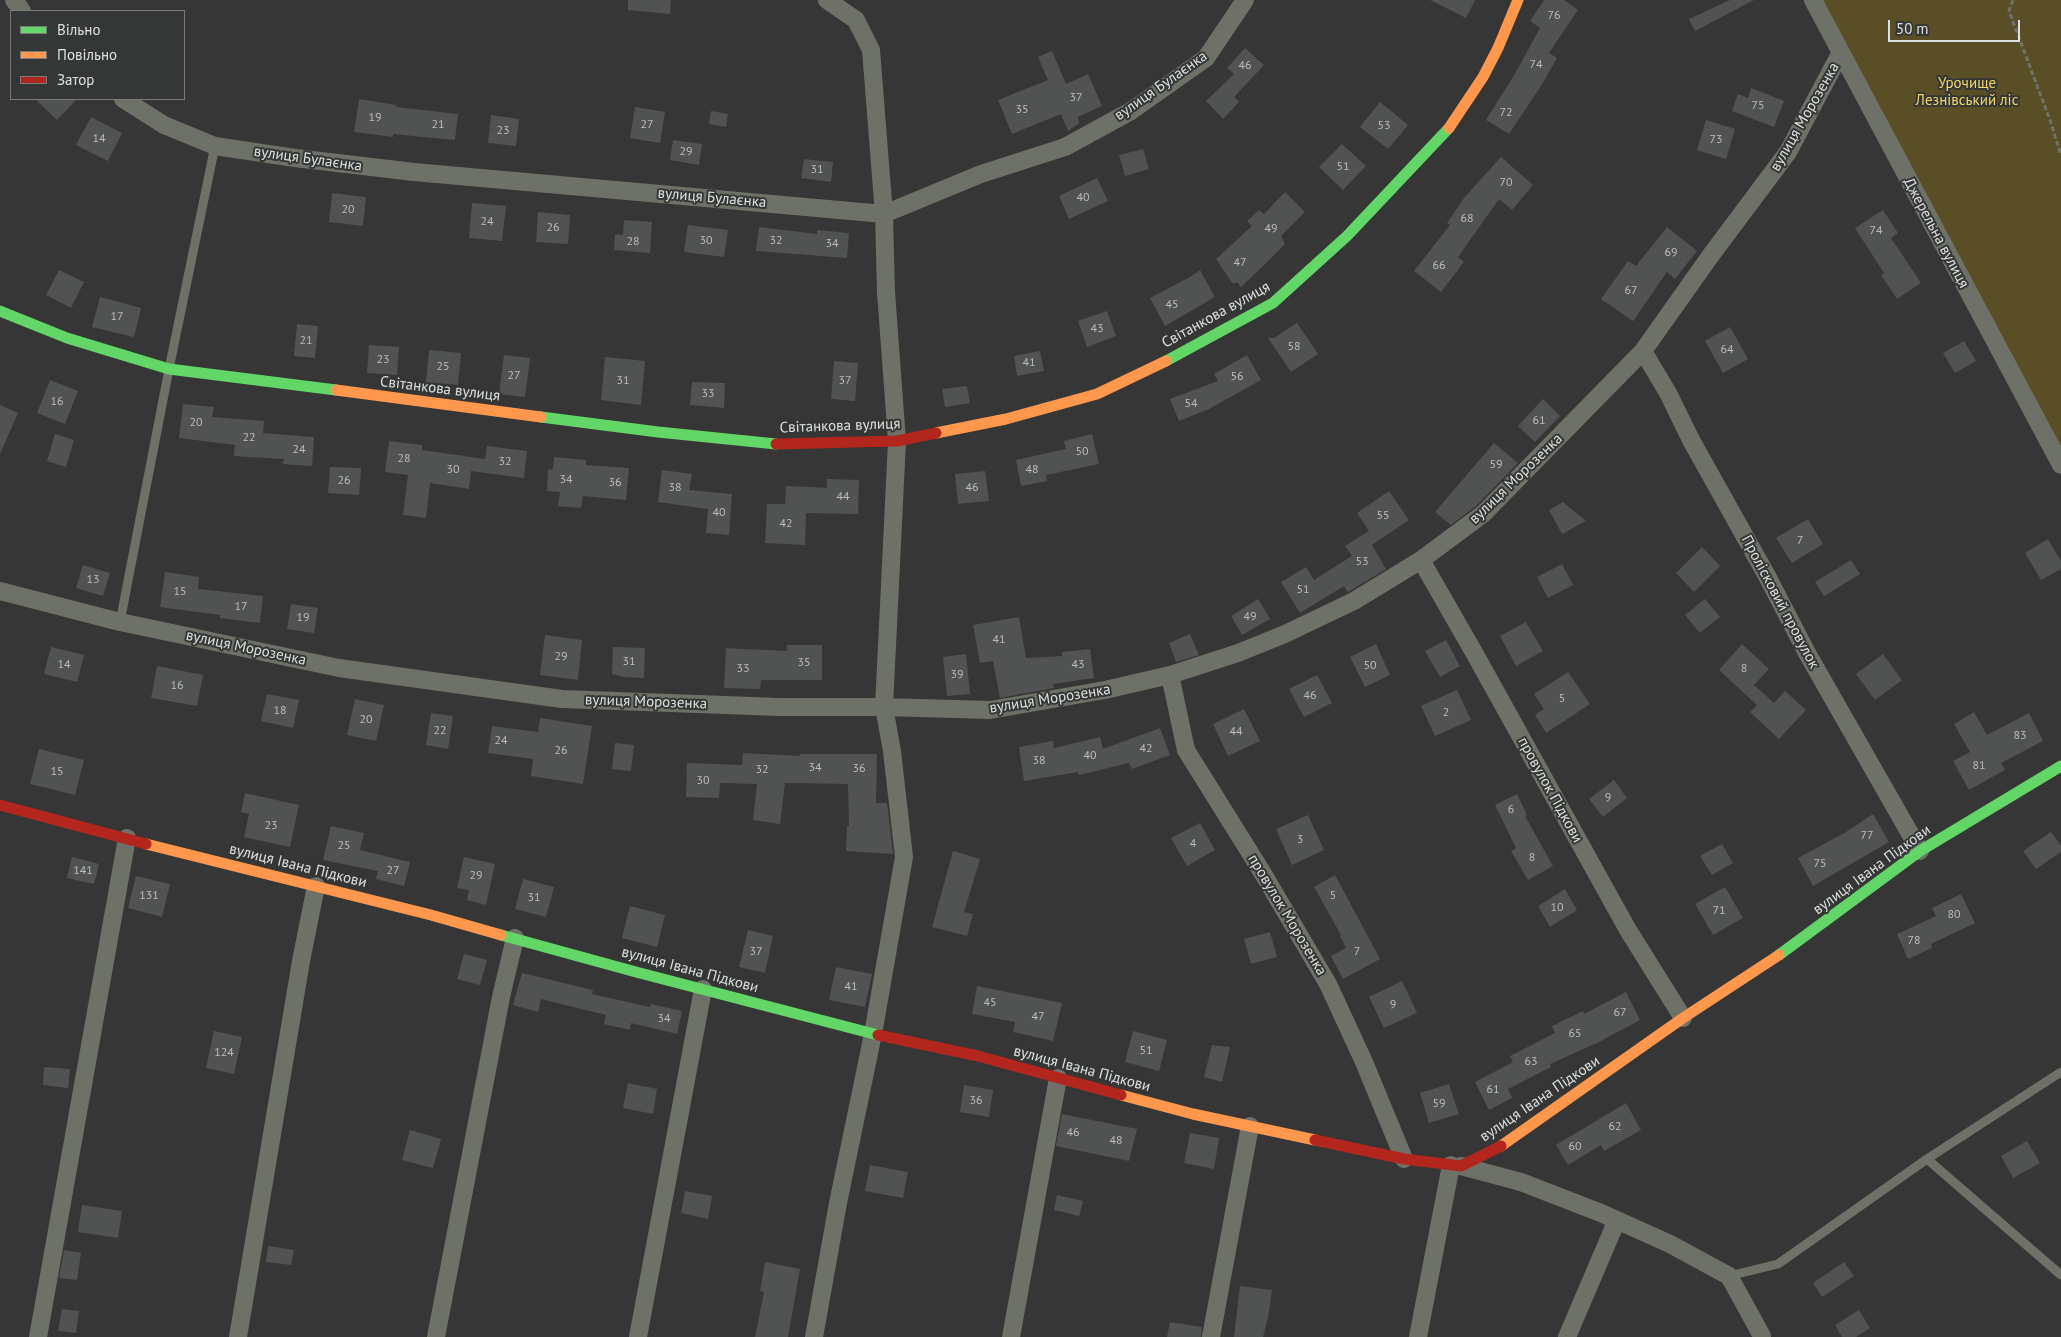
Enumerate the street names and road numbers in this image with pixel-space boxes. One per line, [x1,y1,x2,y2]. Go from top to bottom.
street label: вулиця Булаєнка [1111,47,1211,125]
street label: вулиця Морозенка [1767,60,1843,174]
street label: вулиця Булаєнка [253,142,363,176]
street label: Джерельна вулиця [1899,175,1973,291]
street label: вулиця Булаєнка [657,184,767,212]
street label: Світанкова вулиця [1159,278,1273,352]
street label: Світанкова вулиця [379,373,501,405]
street label: Світанкова вулиця [779,415,901,437]
street label: вулиця Морозенка [1466,430,1566,528]
street label: Пролісковий провулок [1737,532,1823,672]
street label: вулиця Морозенка [184,626,308,670]
street label: вулиця Морозенка [988,681,1112,717]
street label: вулиця Морозенка [585,691,707,713]
street label: провулок Підкови [1514,734,1586,846]
street label: вулиця Івана Підкови [1810,821,1934,919]
street label: вулиця Івана Підкови [227,840,369,892]
street label: провулок Морозенка [1244,851,1330,979]
street label: вулиця Івана Підкови [620,943,760,997]
street label: вулиця Івана Підкови [1012,1042,1152,1096]
street label: вулиця Івана Підкови [1477,1052,1603,1146]

